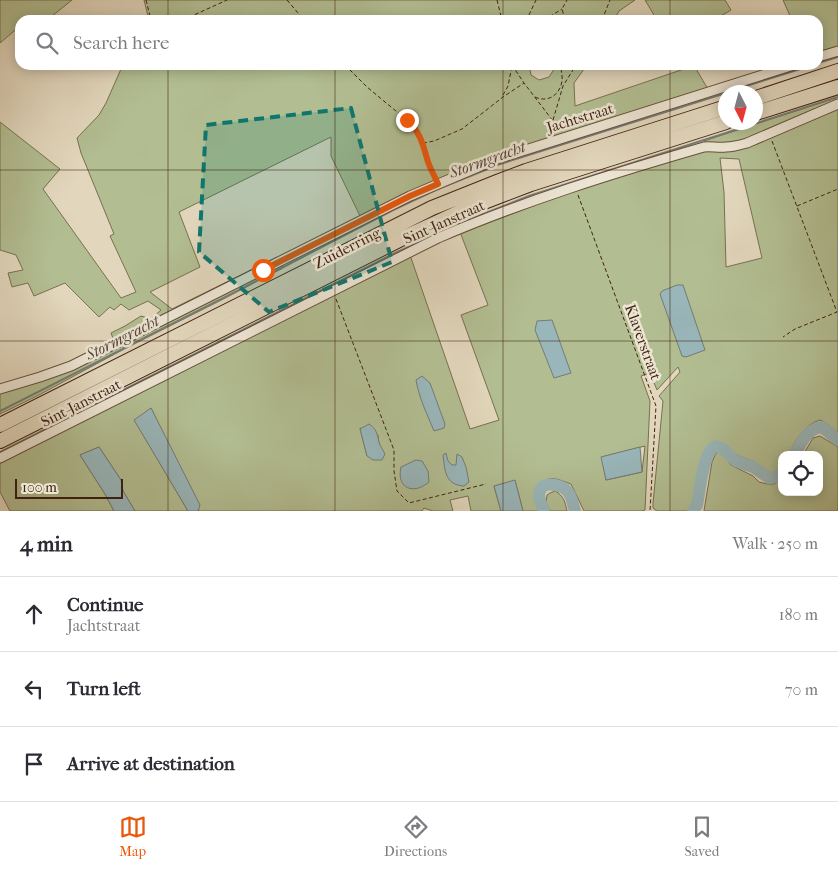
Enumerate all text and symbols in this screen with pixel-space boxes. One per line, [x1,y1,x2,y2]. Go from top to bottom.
search box [15,15,823,70]
icon: search [33,29,61,57]
text: Search here [73,32,169,54]
north arrow [718,85,763,130]
street label: Jachtstraat [543,99,616,137]
route end [396,109,419,132]
water label: Stormgracht [445,136,529,182]
street label: Sint-Janstraat [400,196,488,248]
street label: Zuiderring [311,223,384,272]
route start [252,259,275,282]
street label: Klaverstraat [621,302,665,383]
water label: Stormgracht [81,310,163,365]
street label: Sint-Janstraat [38,375,125,431]
map controls [778,451,823,496]
button: locate [778,451,823,496]
scale bar [15,476,122,499]
text: 100 m [22,479,57,496]
text: 4 min [20,532,73,556]
text: Walk · 250 m [733,534,818,553]
text: Continue [67,594,143,616]
icon: ahead [20,600,48,628]
text: 180 m [779,605,818,624]
text: Jachtstraat [67,616,141,635]
icon: left [20,675,48,703]
text: Turn left [67,678,141,700]
text: 70 m [785,680,818,699]
icon: arrive [20,750,48,778]
text: Arrive at destination [67,753,235,775]
tab: Map [119,813,147,860]
tab: Directions [384,813,447,860]
tab: Saved [685,813,719,860]

